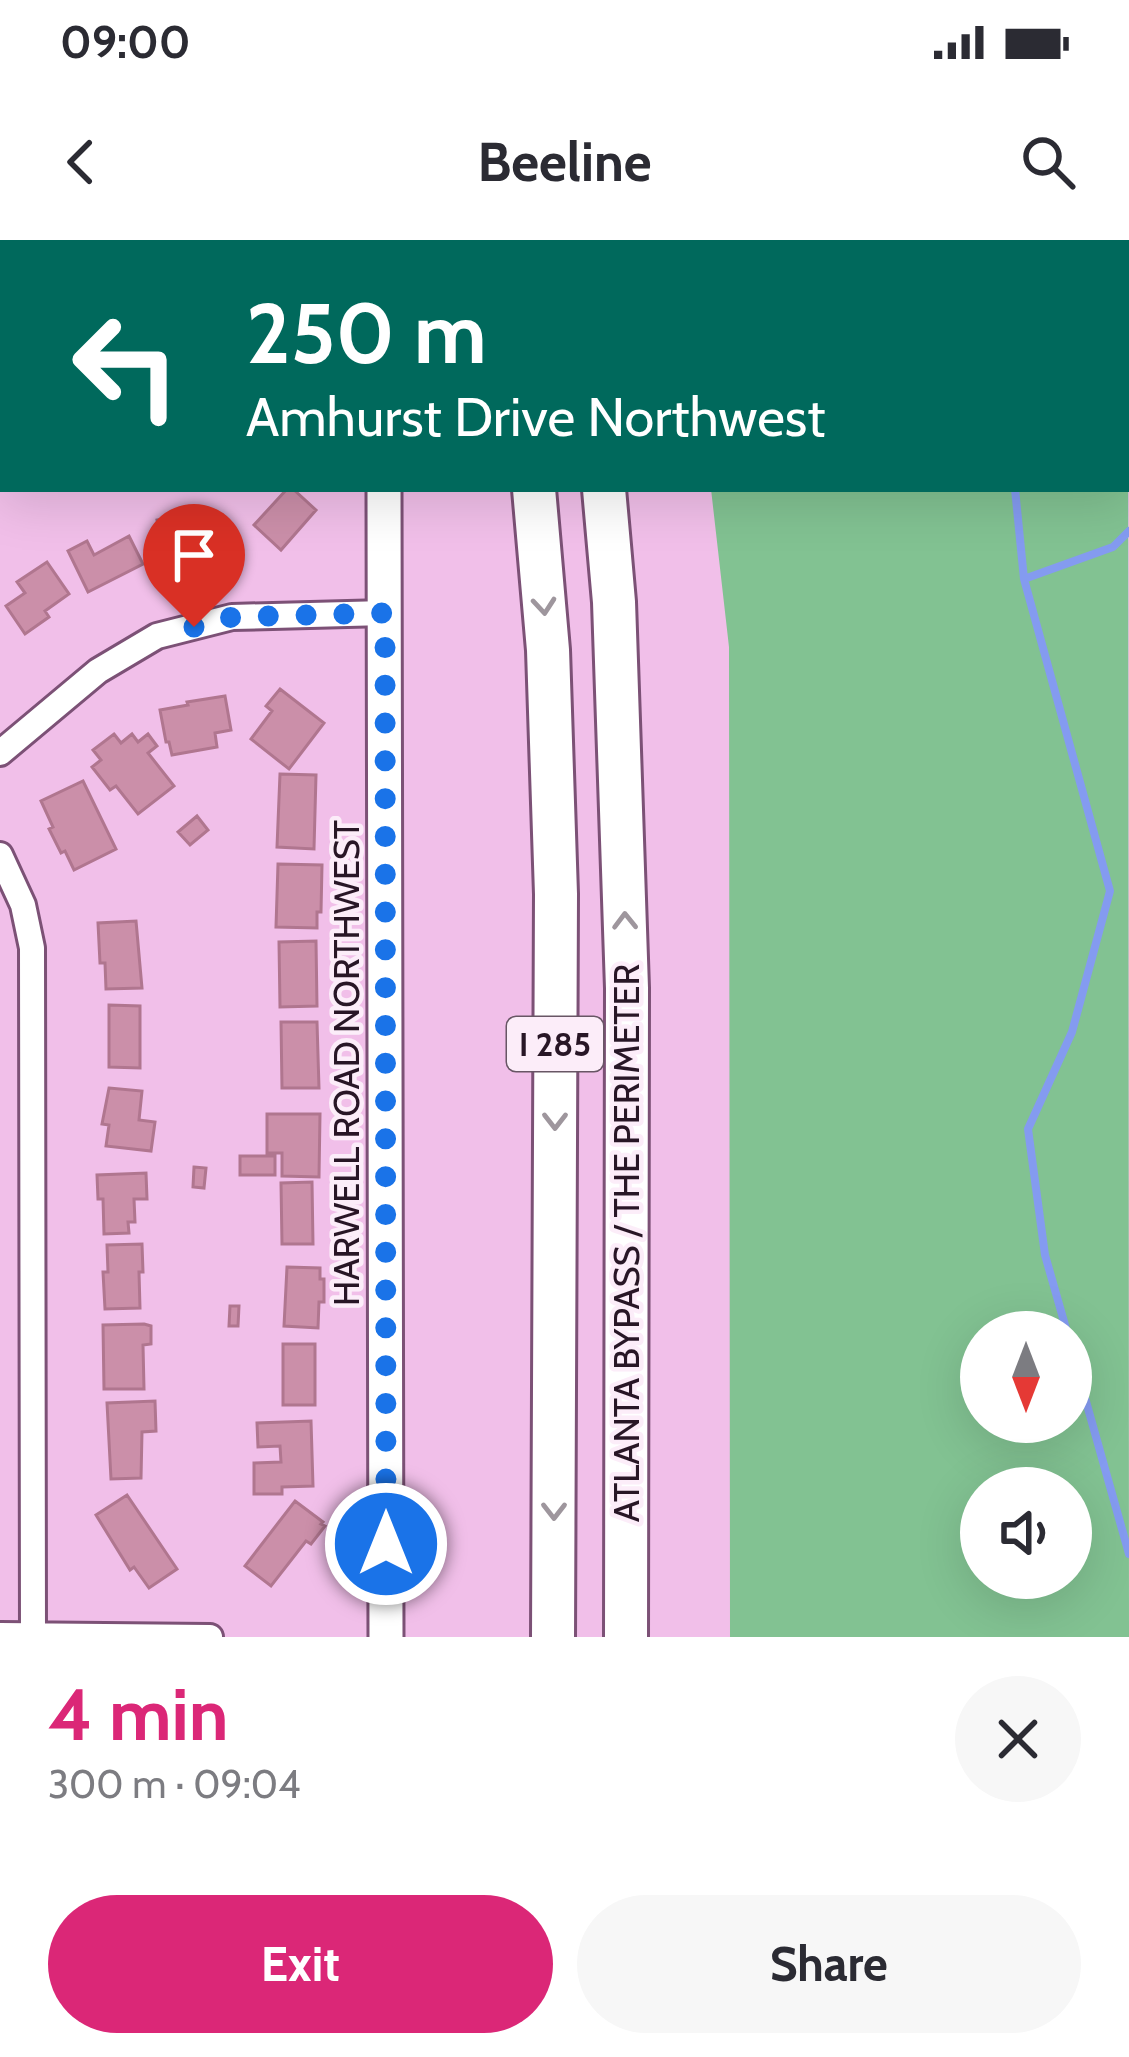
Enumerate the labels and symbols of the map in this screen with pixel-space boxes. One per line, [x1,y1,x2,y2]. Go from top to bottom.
pin [143,504,245,627]
one-way arrow [531,596,556,615]
street label: HARWELL ROAD NORTHWEST [324,820,368,1306]
one-way arrow [612,911,638,930]
street label: ATLANTA BYPASS / THE PERIMETER [604,964,648,1522]
road number: I 285 [507,1017,603,1071]
one-way arrow [542,1113,568,1131]
north arrow [960,1311,1092,1443]
position arrow [323,1481,449,1607]
one-way arrow [541,1503,567,1521]

